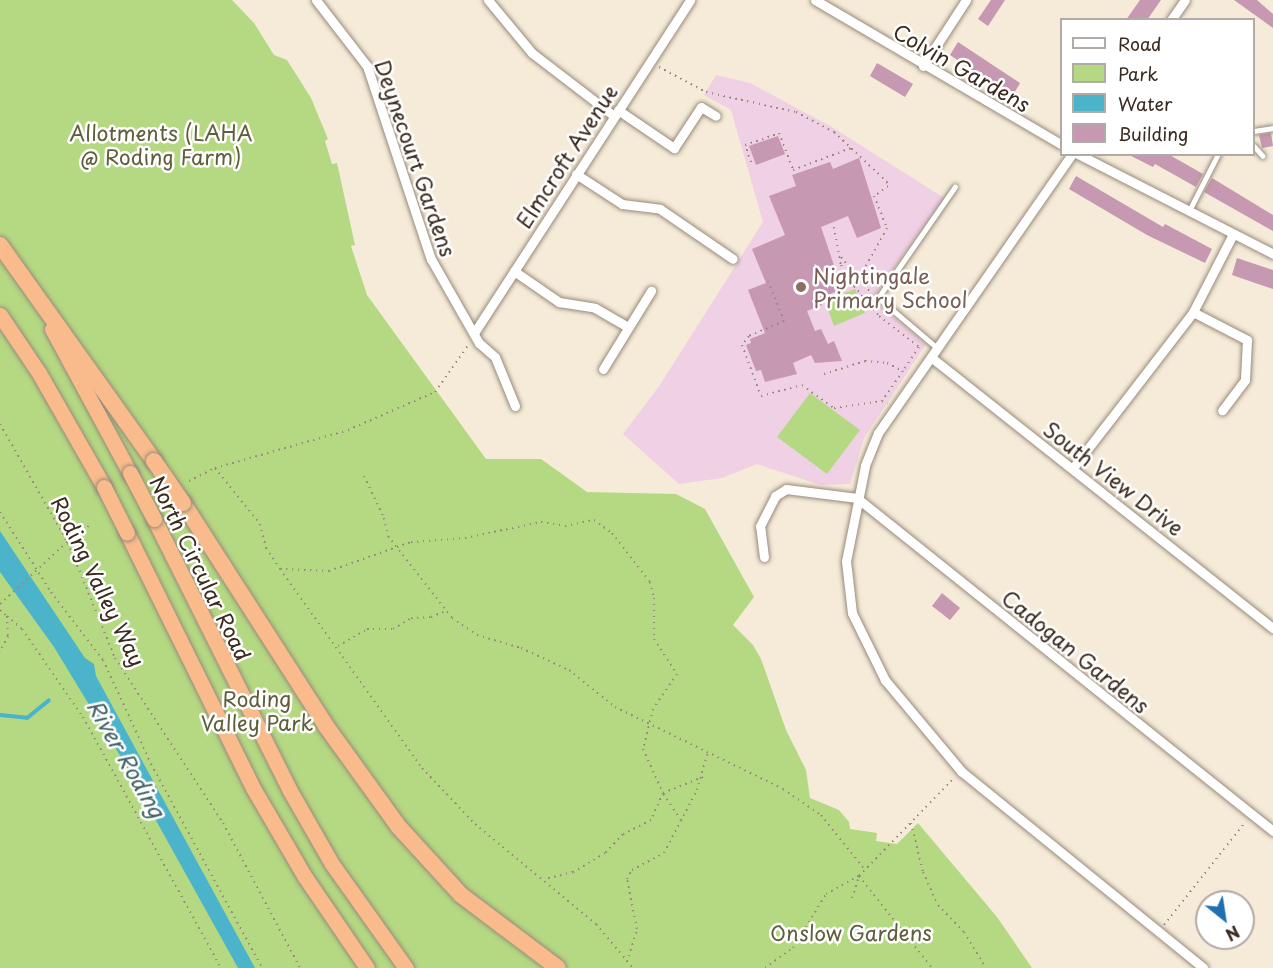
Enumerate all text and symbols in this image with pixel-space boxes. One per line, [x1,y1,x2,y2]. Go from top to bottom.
street label: Colvin Gardens [890,18,1034,116]
legend [1060,18,1255,156]
text: Road [1118,30,1162,57]
street label: Deynecourt Gardens [370,56,462,260]
text: Park [1118,60,1158,87]
street label: Elmcroft Avenue [510,80,622,232]
text: Water [1118,90,1172,117]
park label: Allotments (LAHA @ Roding Farm) [70,119,252,169]
text: Building [1118,120,1188,147]
place label: Nightingale Primary School [813,262,968,312]
marker: Nightingale Primary School [794,280,808,294]
street label: South View Drive [1038,415,1190,541]
street label: North Circular Road [145,470,257,666]
street label: Roding Valley Way [47,491,151,671]
street label: Cadogan Gardens [998,584,1154,718]
park label: Roding Valley Park [200,685,314,735]
water label: River Roding [82,694,172,822]
north arrow [1195,890,1255,950]
park label: Onslow Gardens [770,919,932,945]
text: N [1222,920,1244,947]

